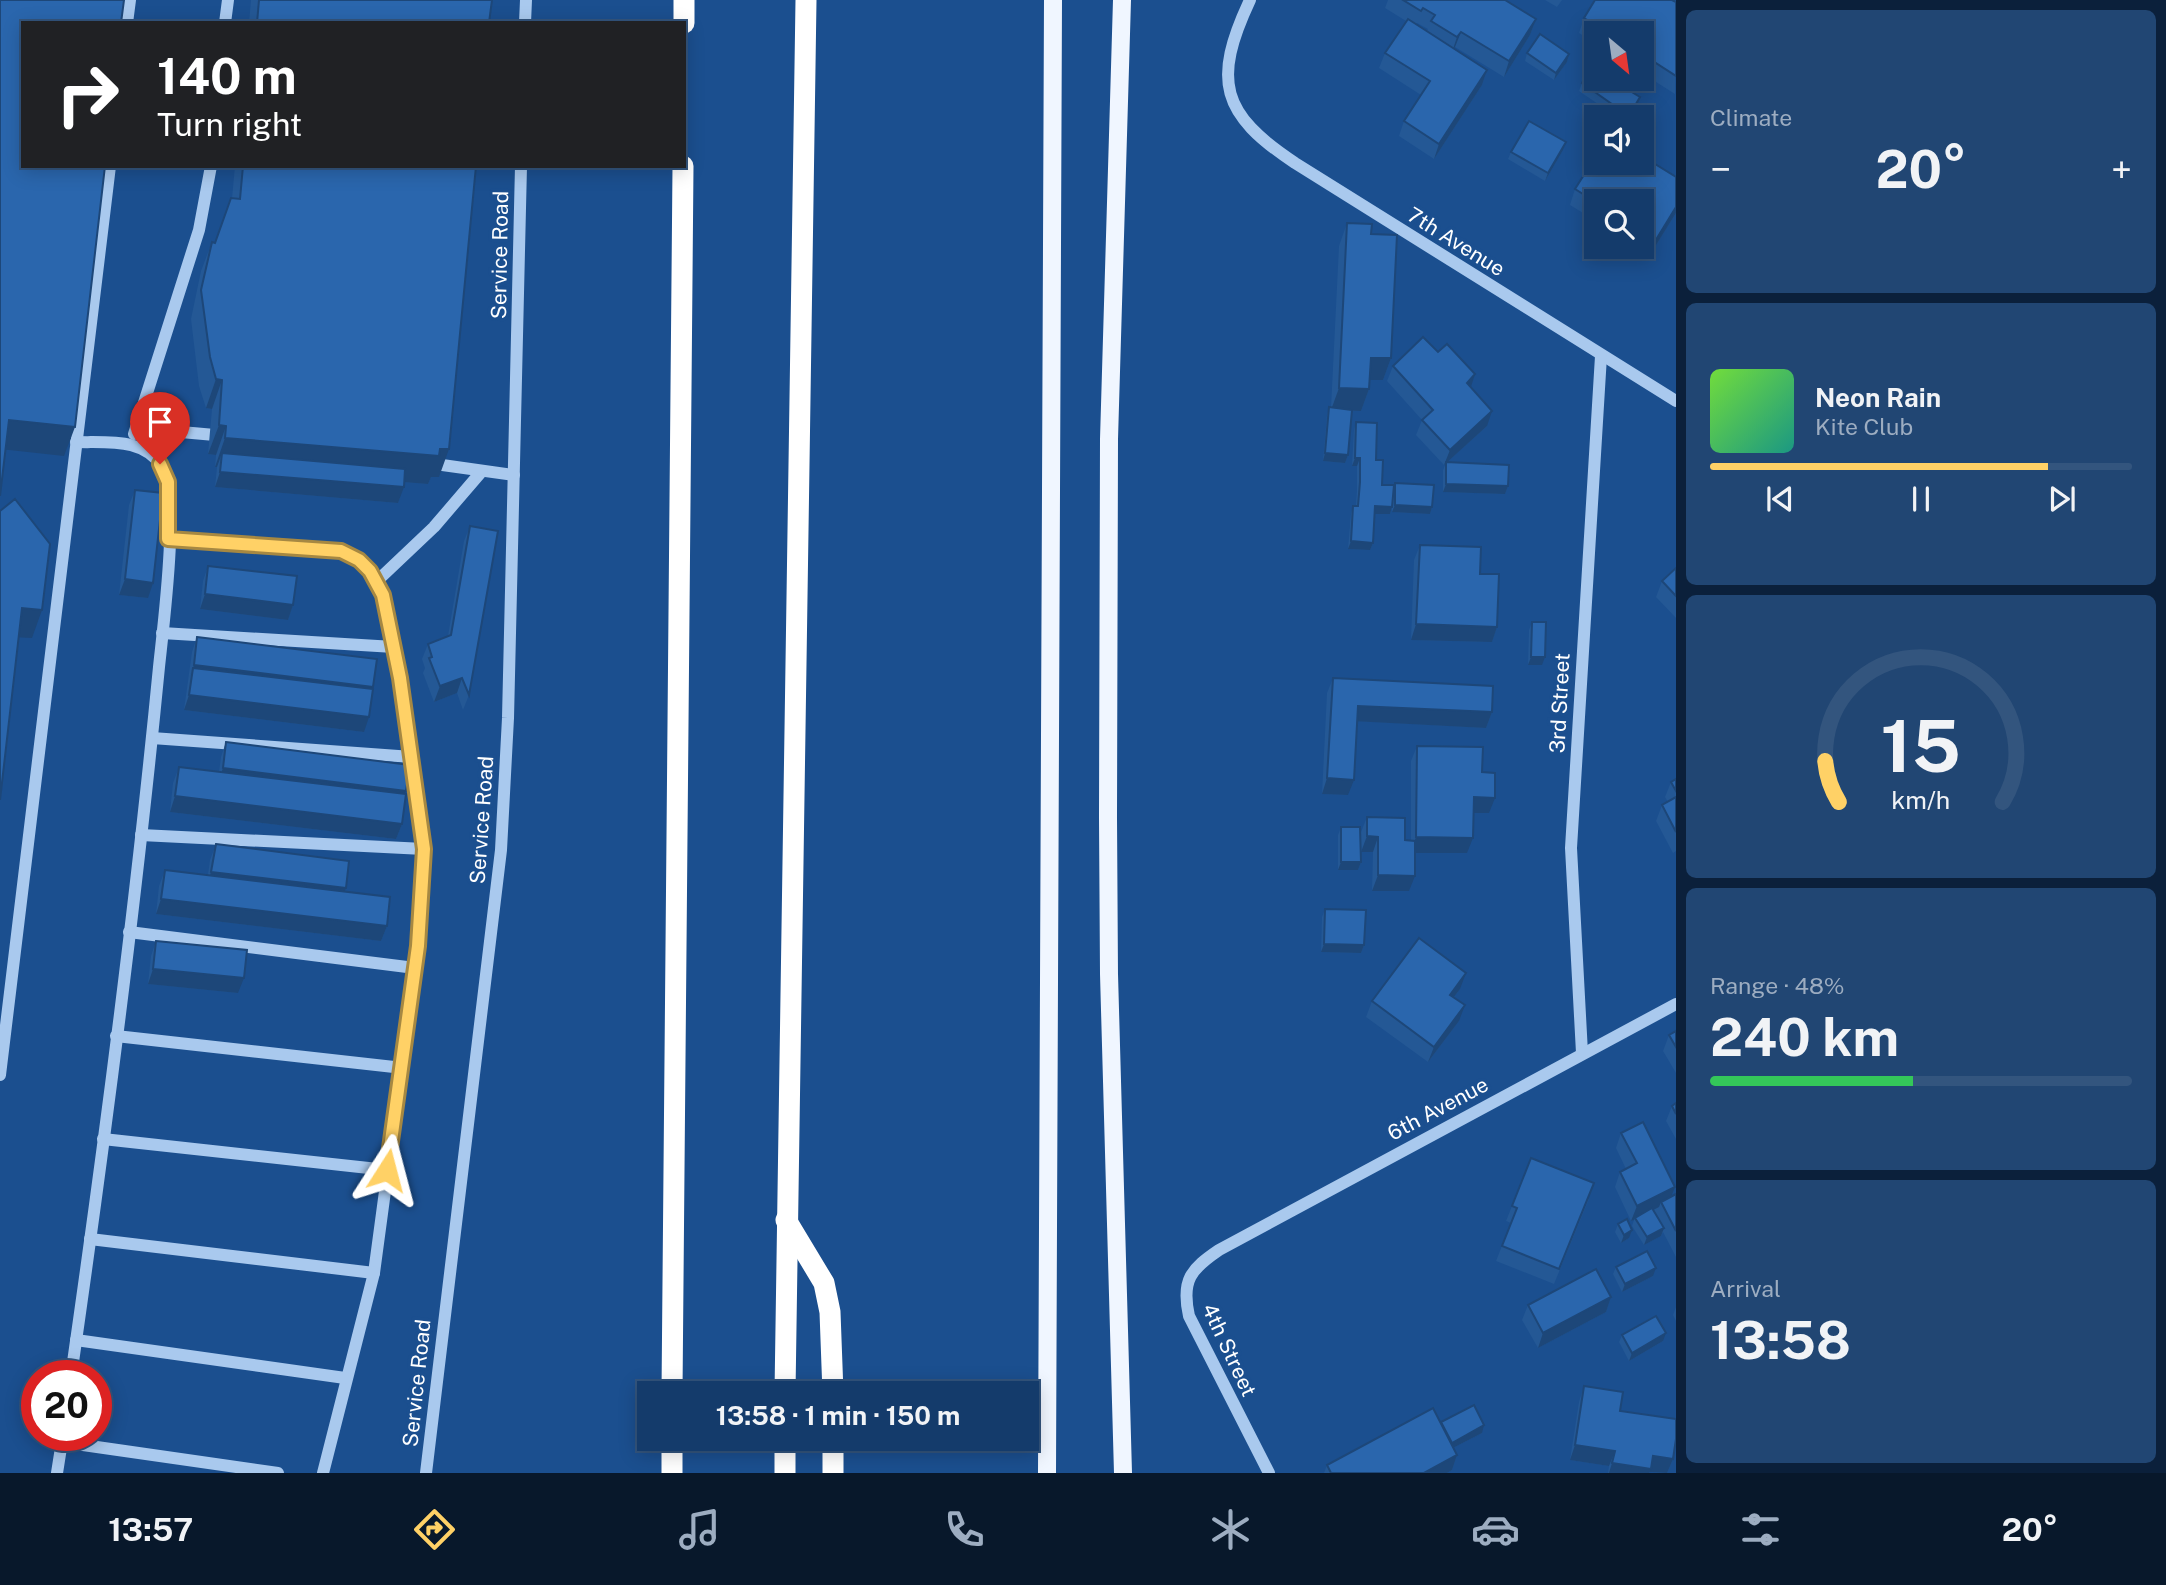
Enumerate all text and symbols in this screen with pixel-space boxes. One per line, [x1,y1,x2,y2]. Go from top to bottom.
north arrow [1584,21,1654,91]
map controls [1584,21,1654,259]
text: 140 m [157,47,297,105]
icon: right [42,49,133,140]
text: Climate [1710,104,1792,131]
button: sound [1584,105,1654,175]
text: Turn right [157,106,302,143]
text: 20° [1875,139,1967,200]
text: − [1710,147,1731,192]
text: + [2111,147,2132,192]
button: search [1584,189,1654,259]
street label: Service Road [486,191,513,319]
street label: 7th Avenue [1403,202,1510,281]
text: Neon Rain [1815,382,1941,413]
pin [130,392,190,464]
icon: arrive [141,403,179,441]
text: Kite Club [1815,413,1913,440]
icon: previous [1761,480,1799,518]
icon: pause [1902,480,1940,518]
icon: next [2043,480,2081,518]
street label: 3rd Street [1544,652,1575,754]
text: 15 [1881,704,1961,789]
street label: Service Road [465,755,498,885]
text: km/h [1892,785,1950,815]
text: Range · 48% [1710,972,1845,999]
text: 240 km [1710,1007,1899,1068]
street label: 6th Avenue [1383,1072,1492,1146]
position arrow [350,1133,424,1207]
text: Arrival [1710,1275,1781,1302]
street label: 4th Street [1197,1299,1262,1400]
text: 13:58 [1710,1310,1851,1371]
street label: Service Road [397,1318,436,1448]
speed limit sign: 20 [21,1360,112,1451]
text: 13:58 · 1 min · 150 m [716,1400,960,1431]
icon: directions [410,1505,459,1554]
icon: music [675,1505,724,1554]
icon: phone [940,1505,989,1554]
icon: climate [1206,1505,1255,1554]
icon: car [1471,1505,1520,1554]
icon: filters [1736,1505,1785,1554]
text: 13:57 [108,1511,193,1548]
text: 20° [2002,1511,2058,1548]

